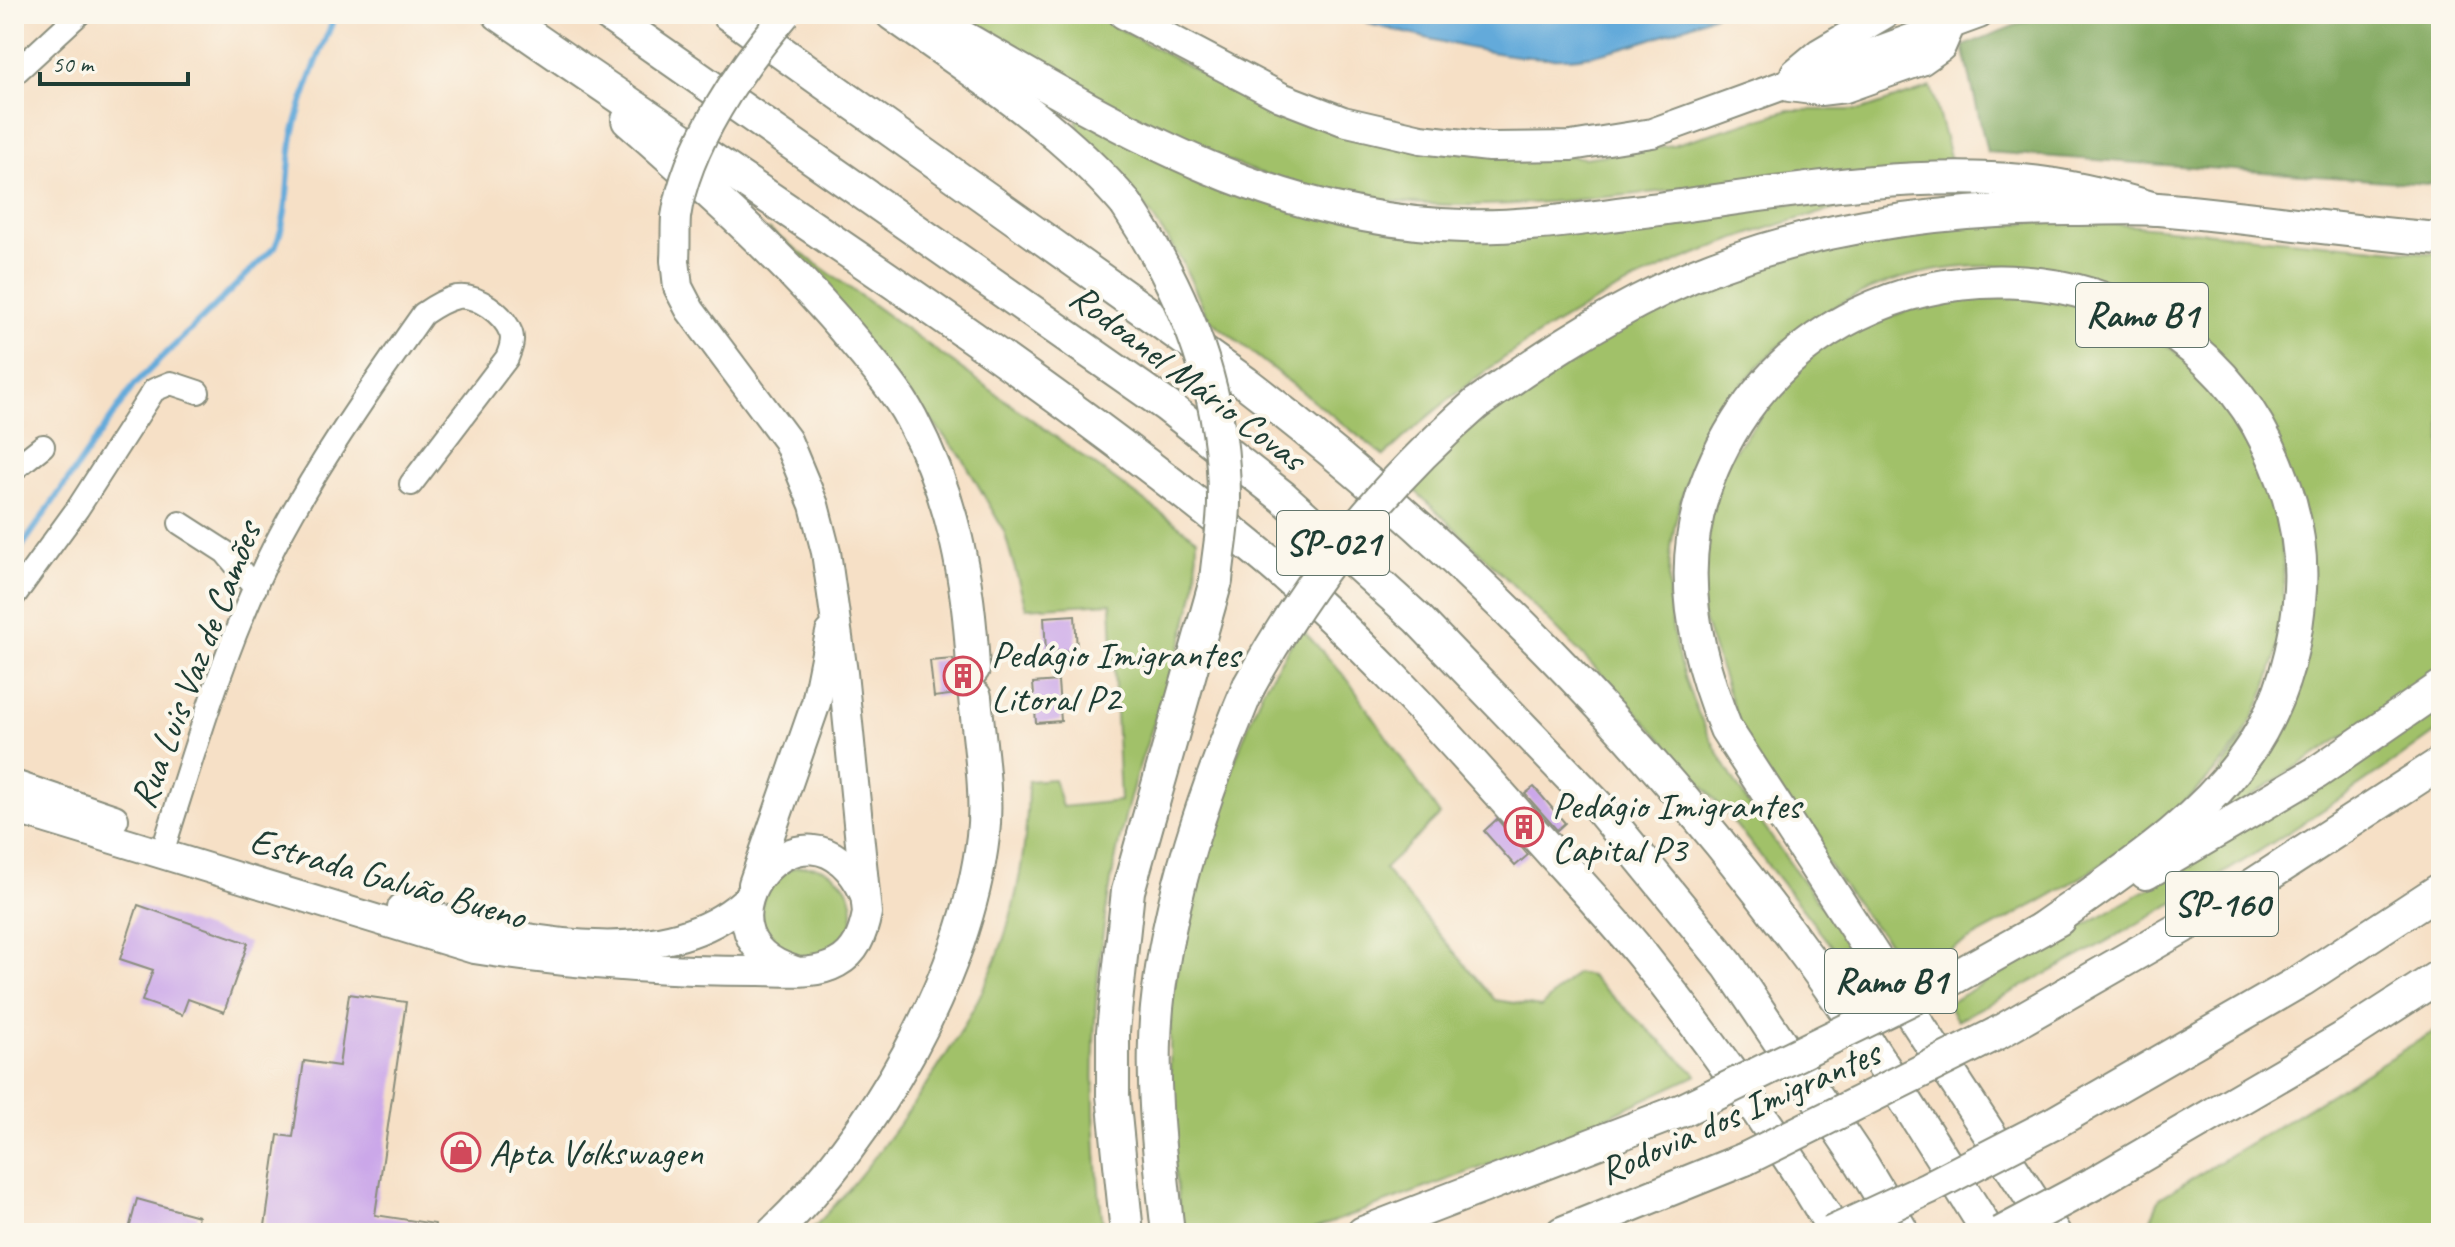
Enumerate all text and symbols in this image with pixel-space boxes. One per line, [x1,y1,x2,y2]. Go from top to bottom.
scale bar [40,36,188,86]
text: 50 m [52,49,95,79]
street label: Rodoanel Mário Covas [1061,273,1318,483]
road number: Ramo B1 [2076,283,2208,347]
road number: SP-021 [1277,511,1389,575]
street label: Rua Luis Vaz de Camões [119,512,273,815]
place label: Pedágio Imigrantes Litoral P2 [991,631,1244,722]
building icon: Pedágio Imigrantes Litoral P2 [942,655,984,697]
place label: Pedágio Imigrantes Capital P3 [1552,782,1805,873]
building icon: Pedágio Imigrantes Capital P3 [1503,806,1545,848]
street label: Estrada Galvão Bueno [245,816,534,940]
road number: SP-160 [2166,872,2278,936]
road number: Ramo B1 [1825,949,1957,1013]
street label: Rodovia dos Imigrantes [1592,1027,1890,1195]
place label: Apta Volkswagen [489,1129,704,1176]
shop icon: Apta Volkswagen [440,1131,482,1173]

